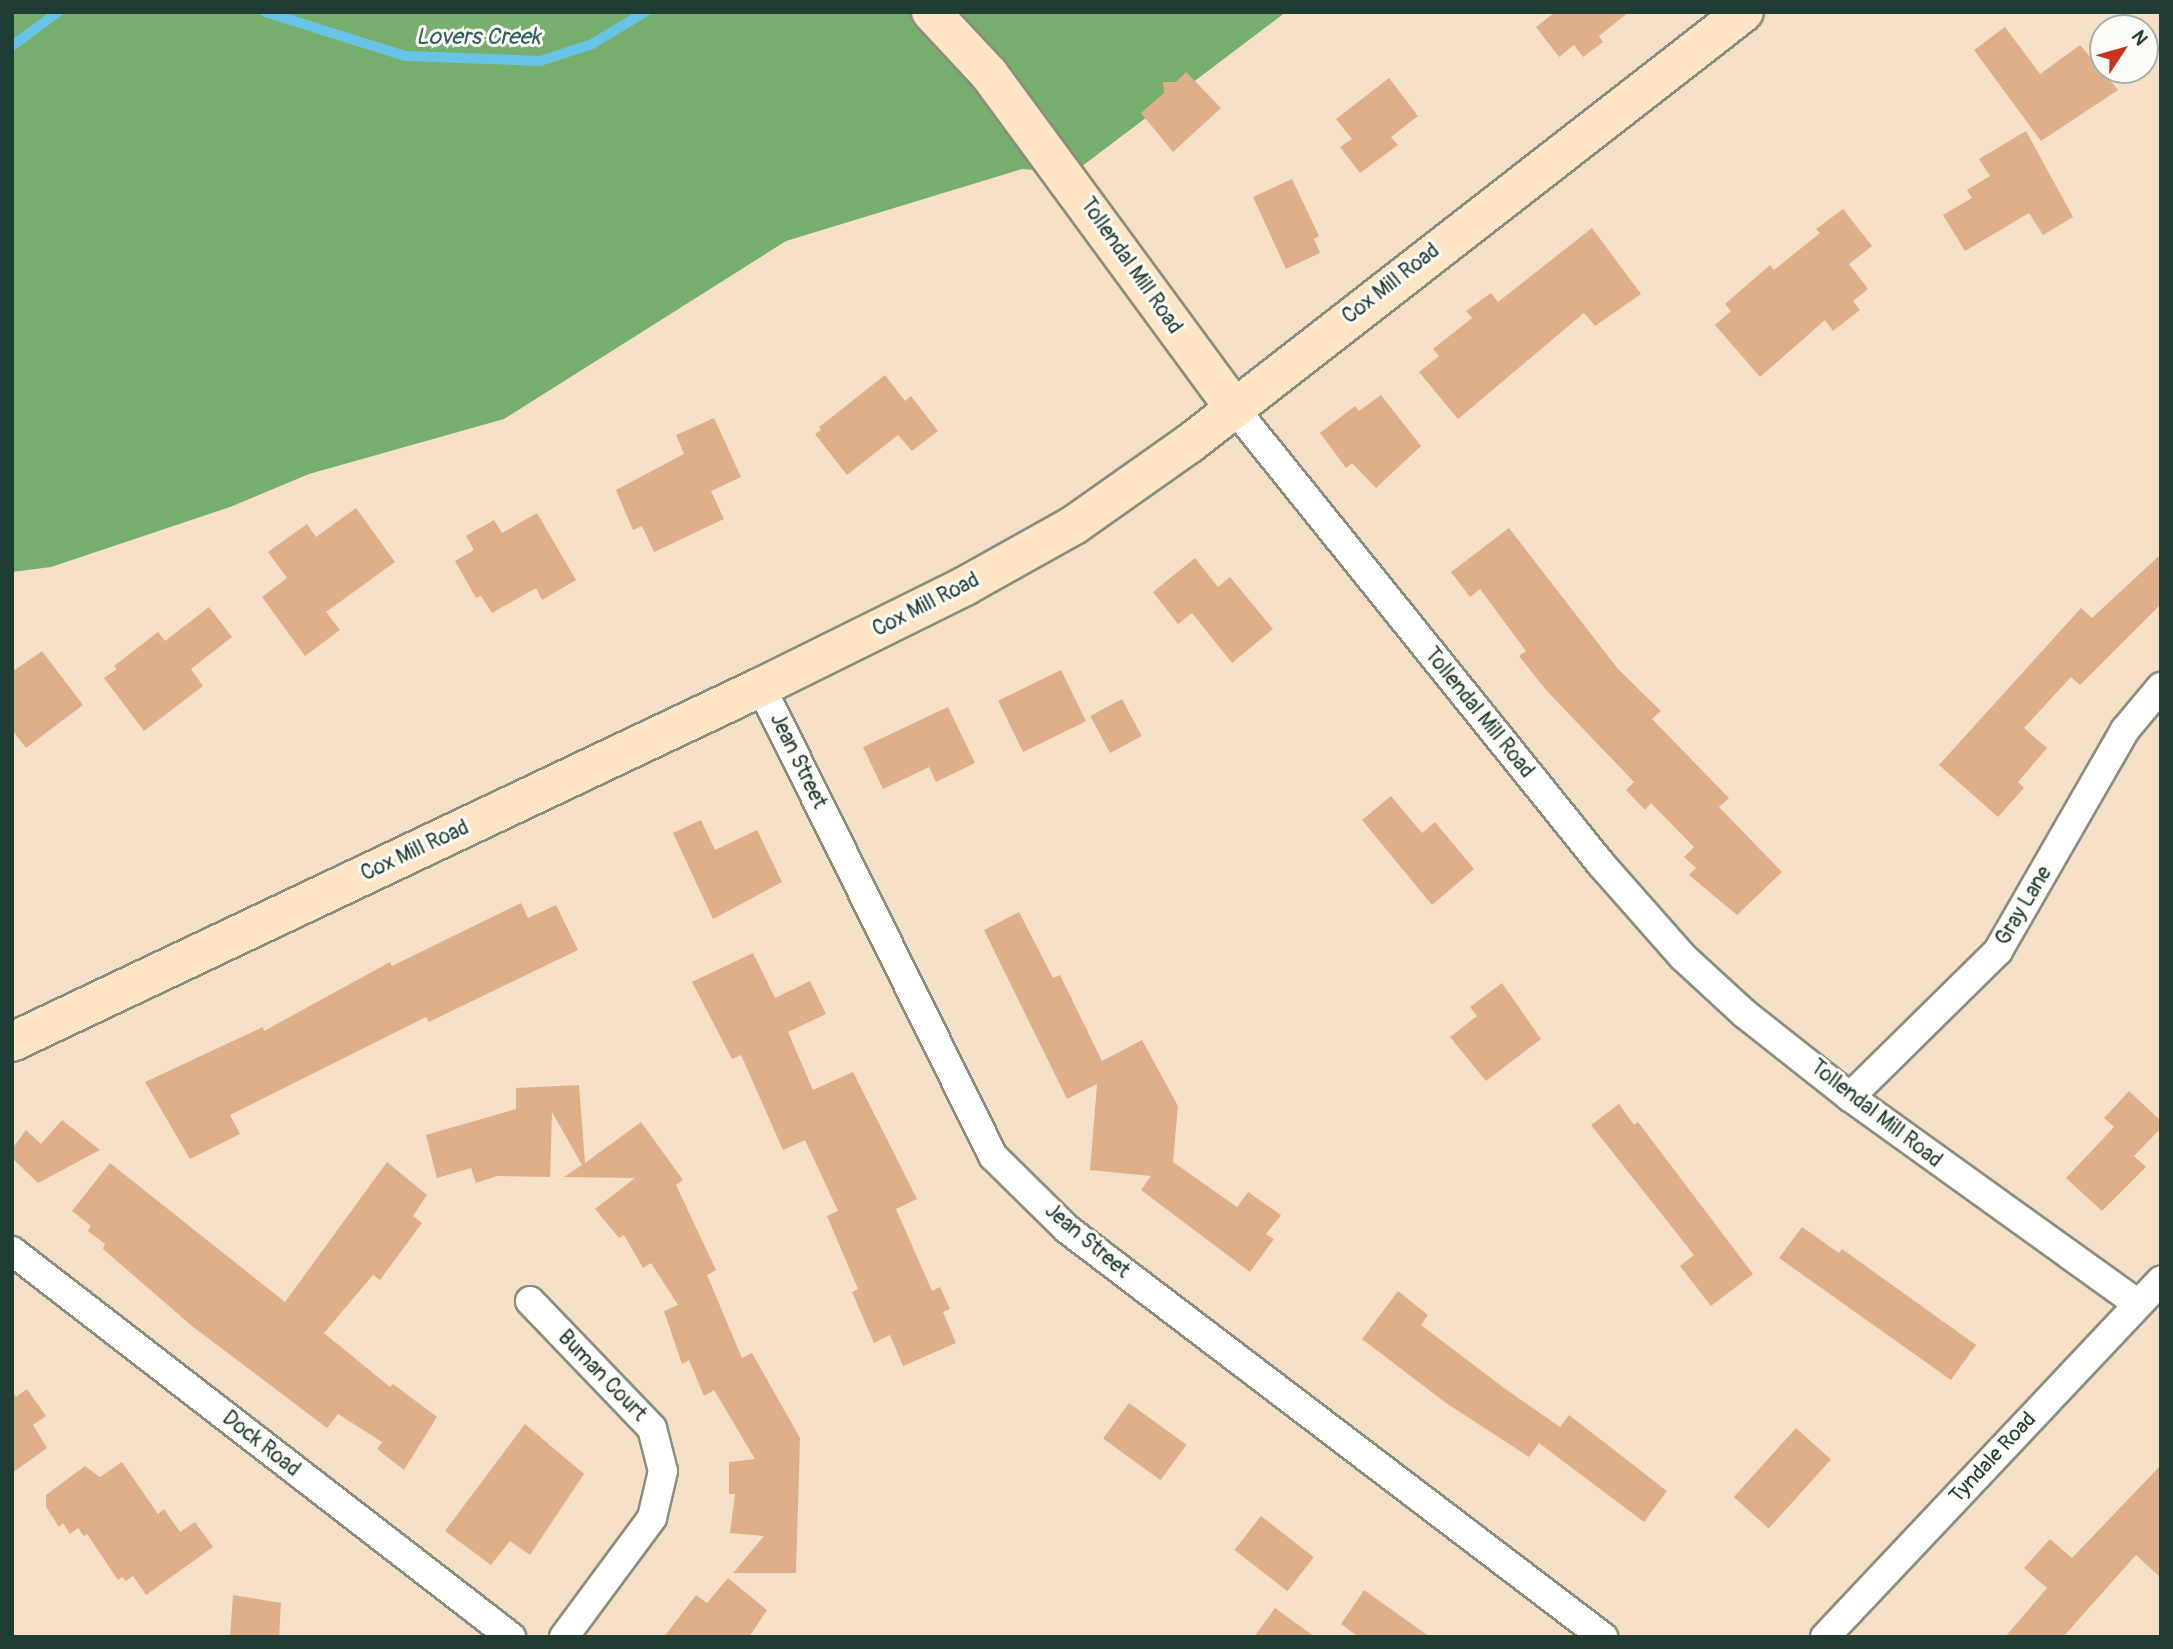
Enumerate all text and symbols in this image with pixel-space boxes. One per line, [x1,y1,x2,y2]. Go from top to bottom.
north arrow [2089,14,2159,84]
water label: Lovers Creek [416,23,540,51]
text: N [2126,26,2153,50]
street label: Tollendal Mill Road [1075,193,1187,339]
street label: Cox Mill Road [1338,238,1444,330]
street label: Cox Mill Road [869,567,983,643]
street label: Tollendal Mill Road [1419,643,1539,783]
street label: Jean Street [764,709,832,813]
street label: Cox Mill Road [357,815,473,887]
street label: Gray Lane [1991,862,2057,950]
street label: Tollendal Mill Road [1805,1055,1947,1173]
street label: Jean Street [1039,1198,1135,1284]
street label: Buman Court [552,1325,652,1427]
street label: Dock Road [217,1406,305,1482]
street label: Tyndale Road [1944,1407,2042,1509]

